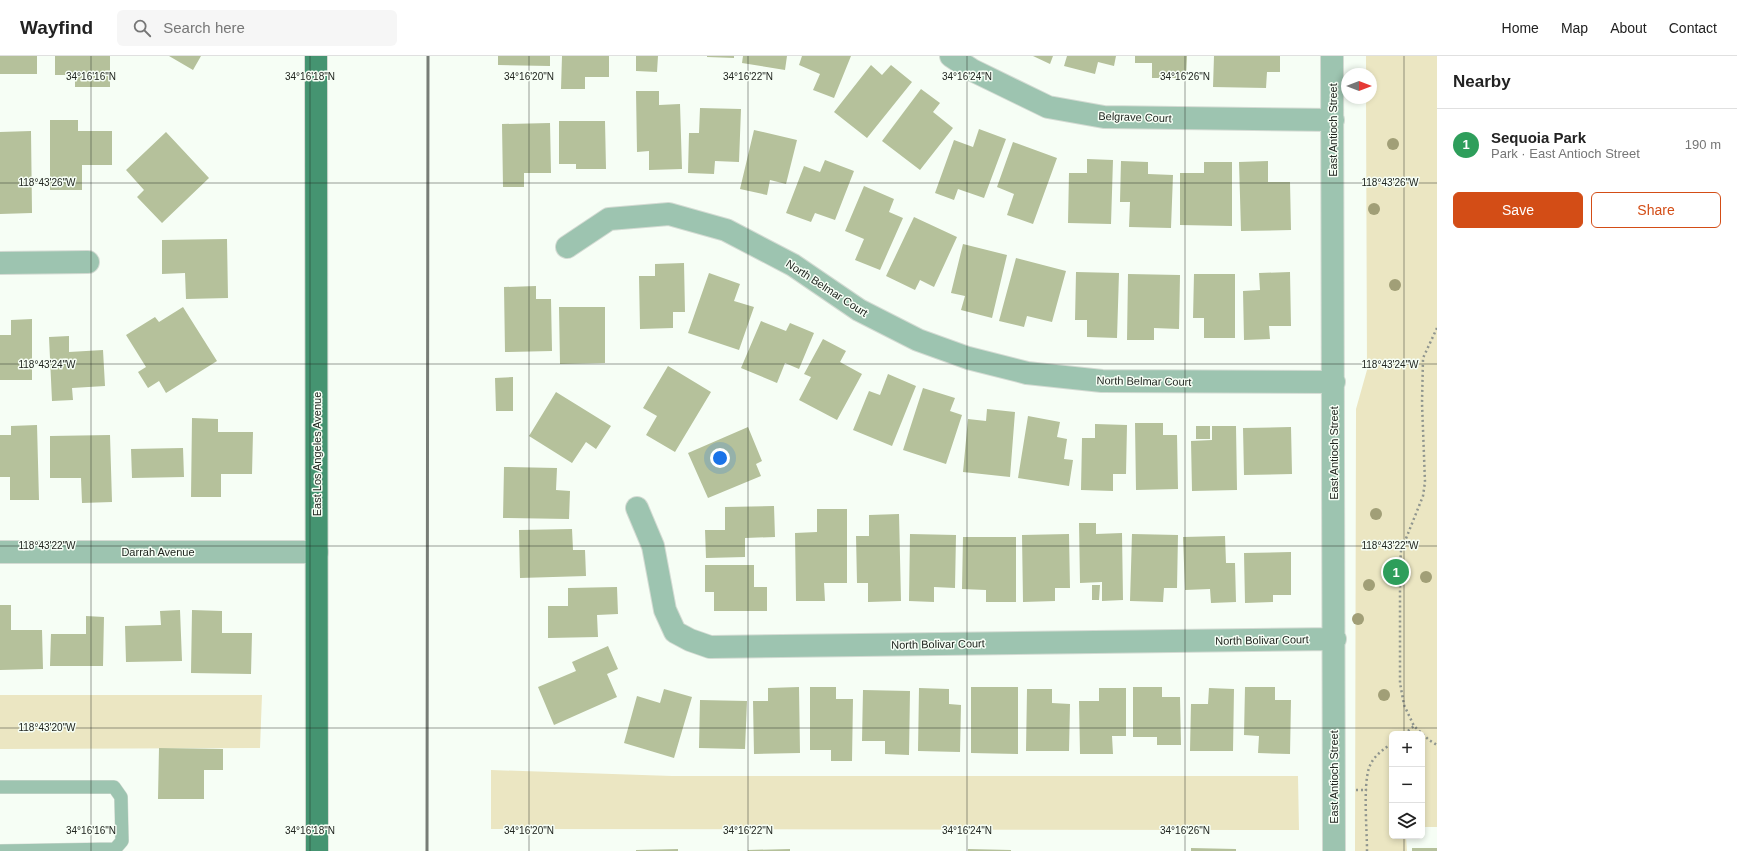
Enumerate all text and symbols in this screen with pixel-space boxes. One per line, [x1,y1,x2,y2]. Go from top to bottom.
search box [117,10,397,46]
text: Wayfind [20,17,93,38]
icon: search [131,17,153,39]
text: Search here [163,19,245,36]
text: Home [1502,20,1539,36]
text: Map [1561,20,1588,36]
text: About [1610,20,1647,36]
text: Contact [1669,20,1717,36]
north arrow [1341,68,1377,104]
text: 34°16'16"N [66,71,116,82]
text: 34°16'18"N [285,71,335,82]
text: 34°16'20"N [504,71,554,82]
text: 34°16'22"N [723,71,773,82]
text: 34°16'24"N [942,71,992,82]
text: 34°16'26"N [1160,71,1210,82]
text: Nearby [1453,72,1511,91]
street label: East Antioch Street [1327,83,1339,177]
street label: Belgrave Court [1098,110,1172,124]
text: Sequoia Park [1491,129,1586,146]
text: 1 [1462,137,1470,152]
text: 190 m [1685,137,1721,152]
text: Park · East Antioch Street [1491,146,1640,161]
text: 118°43'26"W [18,177,76,188]
text: 118°43'26"W [1361,177,1419,188]
button: Save [1453,192,1583,228]
button: Share [1591,192,1721,228]
street label: North Belmar Court [784,257,870,319]
text: 118°43'24"W [18,359,76,370]
text: 118°43'24"W [1361,359,1419,370]
street label: North Belmar Court [1097,374,1191,388]
street label: East Los Angeles Avenue [311,392,323,516]
street label: East Antioch Street [1328,406,1340,500]
your location [710,448,730,468]
text: 118°43'22"W [18,540,76,551]
text: 118°43'22"W [1361,540,1419,551]
street label: Darrah Avenue [121,546,195,558]
pin: 1 [1383,557,1409,587]
street label: North Bolivar Court [1215,633,1309,647]
street label: North Bolivar Court [891,637,985,651]
text: 118°43'20"W [18,722,76,733]
street label: East Antioch Street [1328,730,1340,824]
map controls [1389,731,1425,839]
button: + [1389,731,1425,767]
button: − [1389,767,1425,803]
button: layers [1389,803,1425,839]
text: 34°16'16"N [66,825,116,836]
text: 34°16'18"N [285,825,335,836]
text: 34°16'20"N [504,825,554,836]
text: 34°16'22"N [723,825,773,836]
text: 34°16'24"N [942,825,992,836]
text: 34°16'26"N [1160,825,1210,836]

